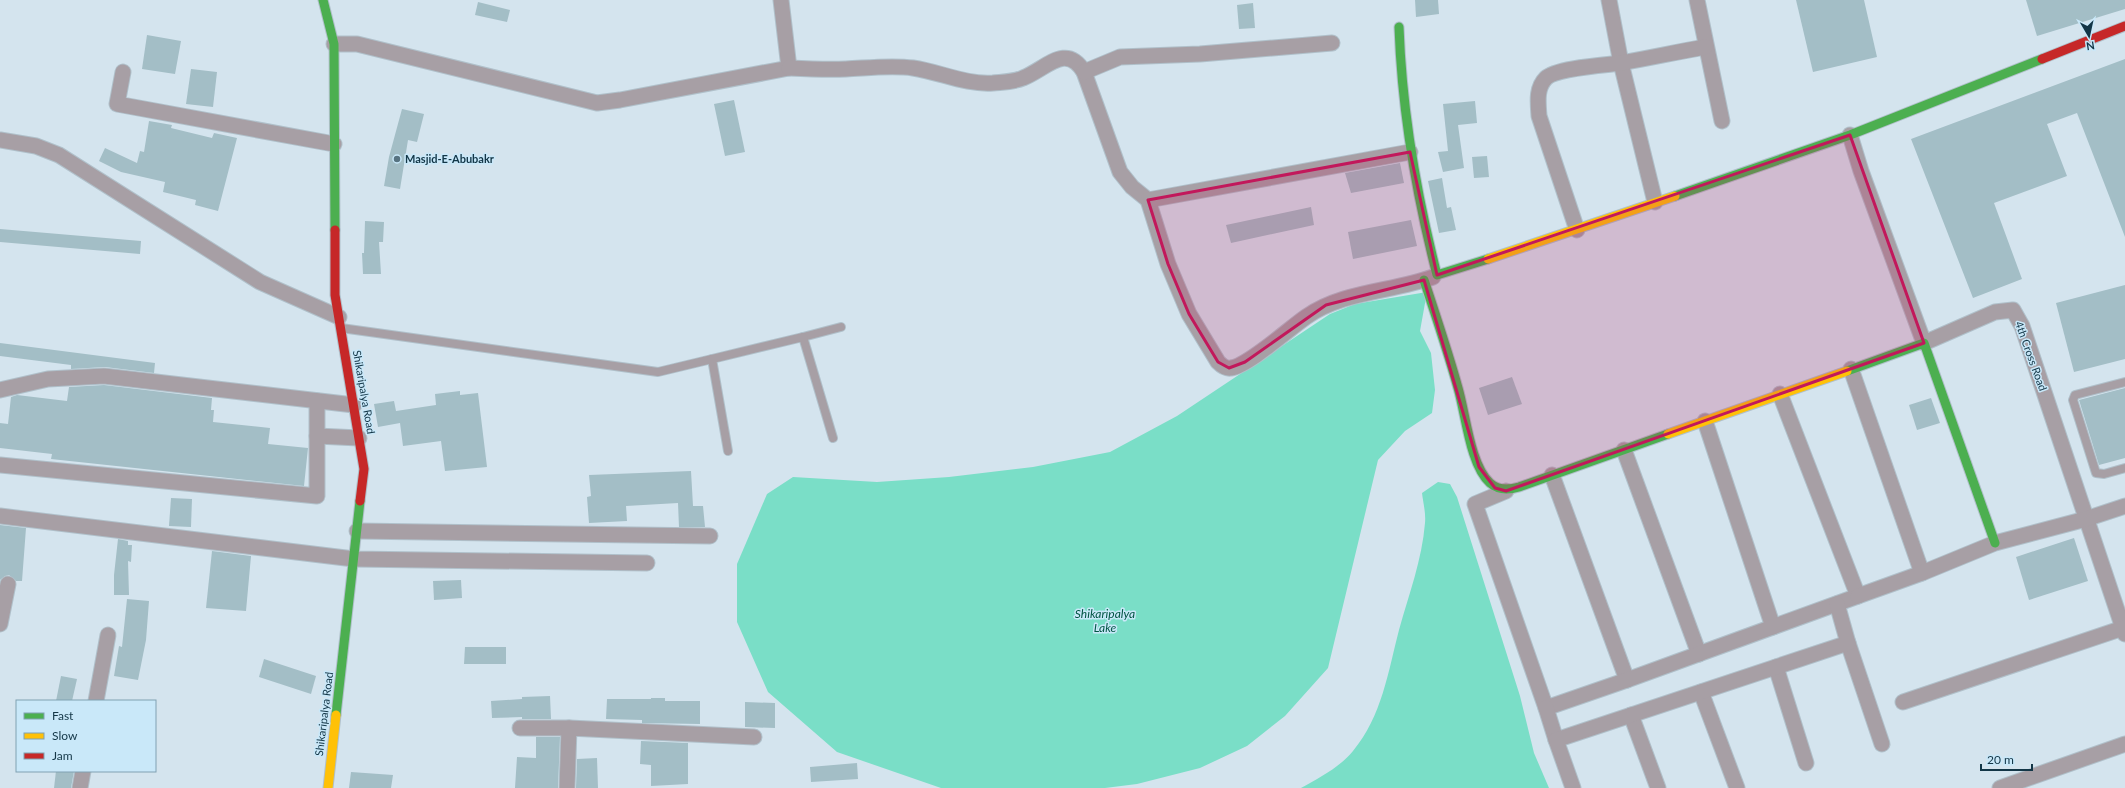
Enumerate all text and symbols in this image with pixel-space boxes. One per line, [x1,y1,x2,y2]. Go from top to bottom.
north arrow [2069,16,2109,56]
text: N [2085,39,2096,53]
place label: Masjid-E-Abubakr [405,152,495,165]
marker: Masjid-E-Abubakr [392,154,402,164]
street label: 4th Cross Road [2013,319,2050,393]
street label: Shikaripalya Road [351,349,378,435]
water label: Shikaripalya Lake [1075,606,1135,635]
street label: Shikaripalya Road [312,671,335,757]
legend [16,700,156,772]
text: Fast [52,708,74,723]
text: Slow [52,728,78,743]
scale bar [1981,746,2032,772]
text: Jam [52,748,73,763]
text: 20 m [1987,752,2014,767]

